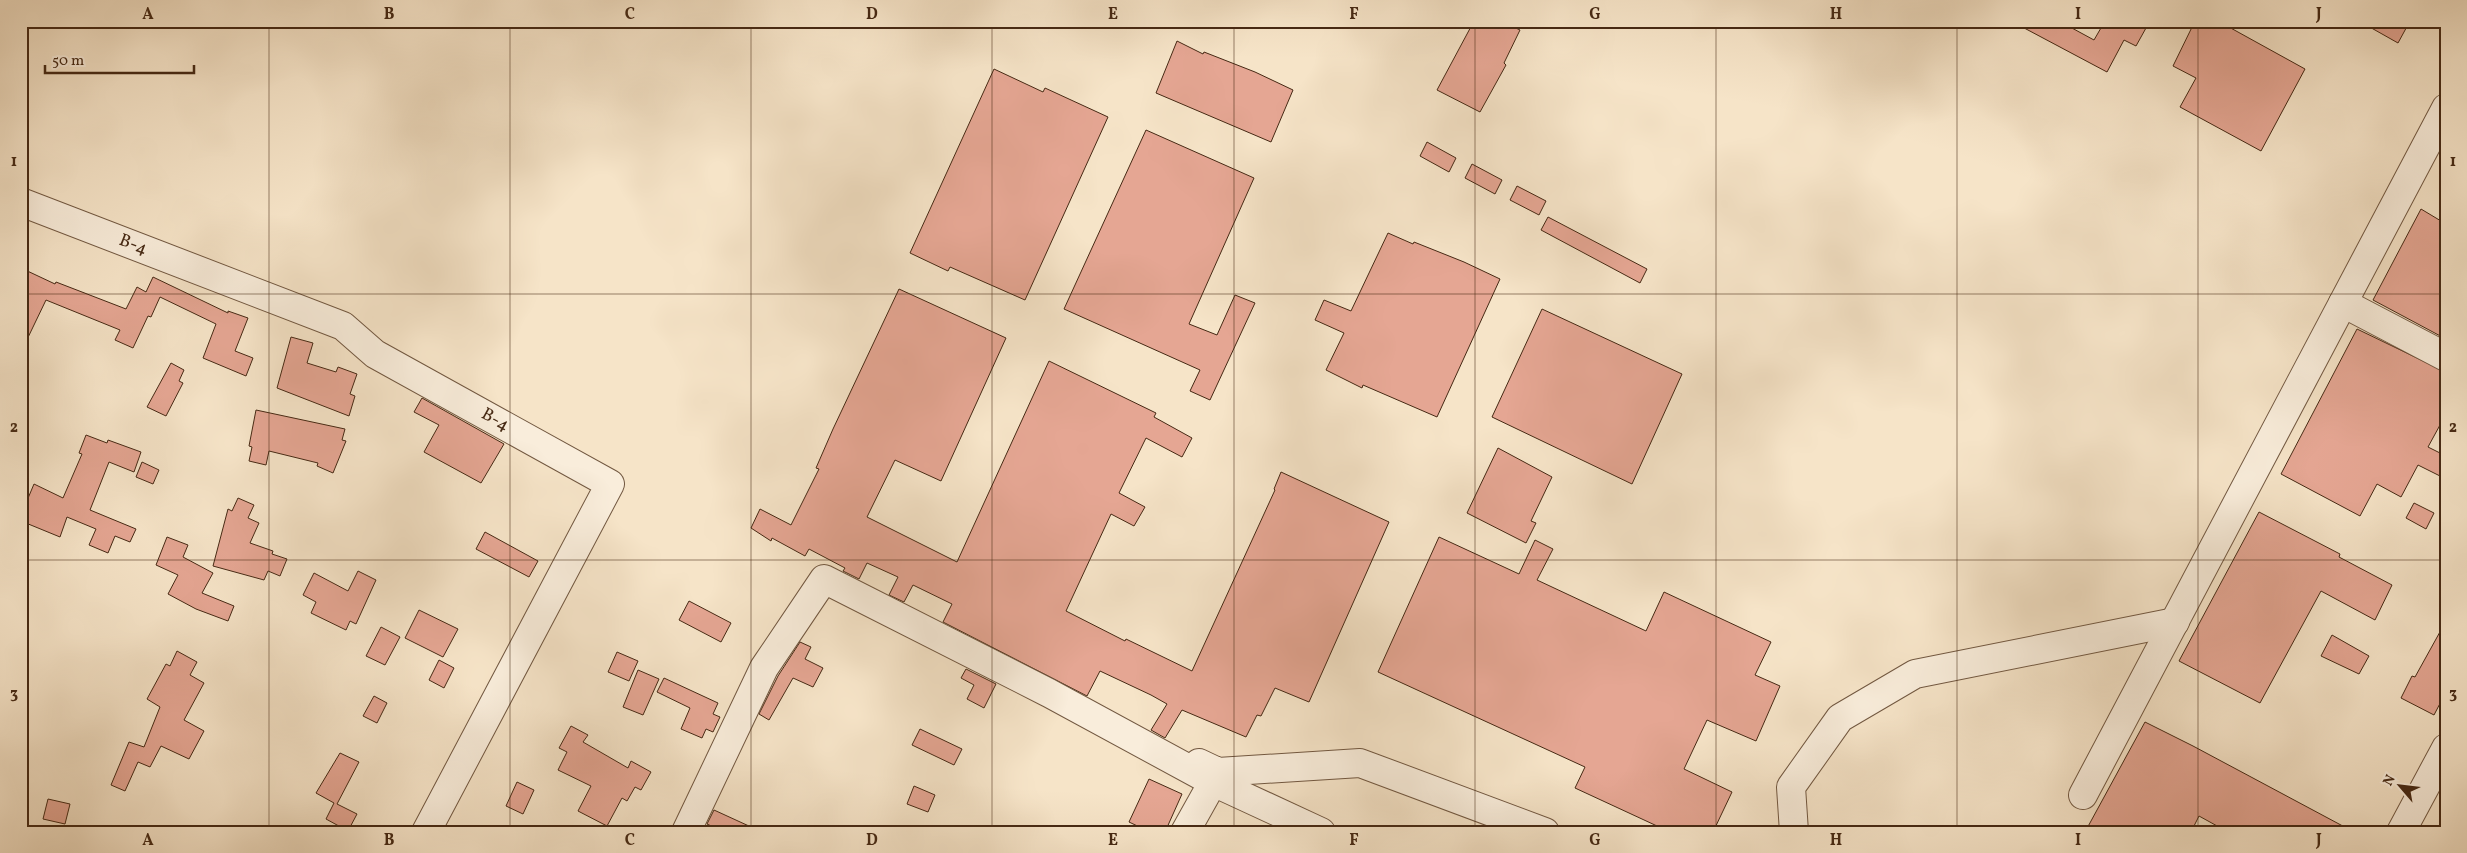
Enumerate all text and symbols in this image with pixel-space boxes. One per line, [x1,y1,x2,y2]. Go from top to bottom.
text: A [142,4,154,26]
text: B [384,4,395,26]
text: C [625,4,635,26]
text: D [866,4,878,26]
text: E [1108,4,1118,26]
text: F [1349,4,1359,26]
text: G [1589,4,1601,26]
text: H [1830,4,1842,26]
text: I [2075,4,2081,26]
text: J [2315,4,2322,26]
scale bar [45,42,194,74]
text: 50 m [52,51,84,72]
text: 1 [11,151,17,173]
text: 1 [2450,151,2456,173]
street label: B-4 [115,228,151,262]
street label: B-4 [476,402,514,438]
text: 2 [10,417,18,439]
text: 2 [2449,417,2457,439]
text: 3 [10,683,18,705]
text: 3 [2449,683,2457,705]
north arrow [2374,760,2424,810]
text: N [2379,772,2401,790]
text: A [142,830,154,852]
text: B [384,830,395,852]
text: C [625,830,635,852]
text: D [866,830,878,852]
text: E [1108,830,1118,852]
text: F [1349,830,1359,852]
text: G [1589,830,1601,852]
text: H [1830,830,1842,852]
text: I [2075,830,2081,852]
text: J [2315,830,2322,852]

